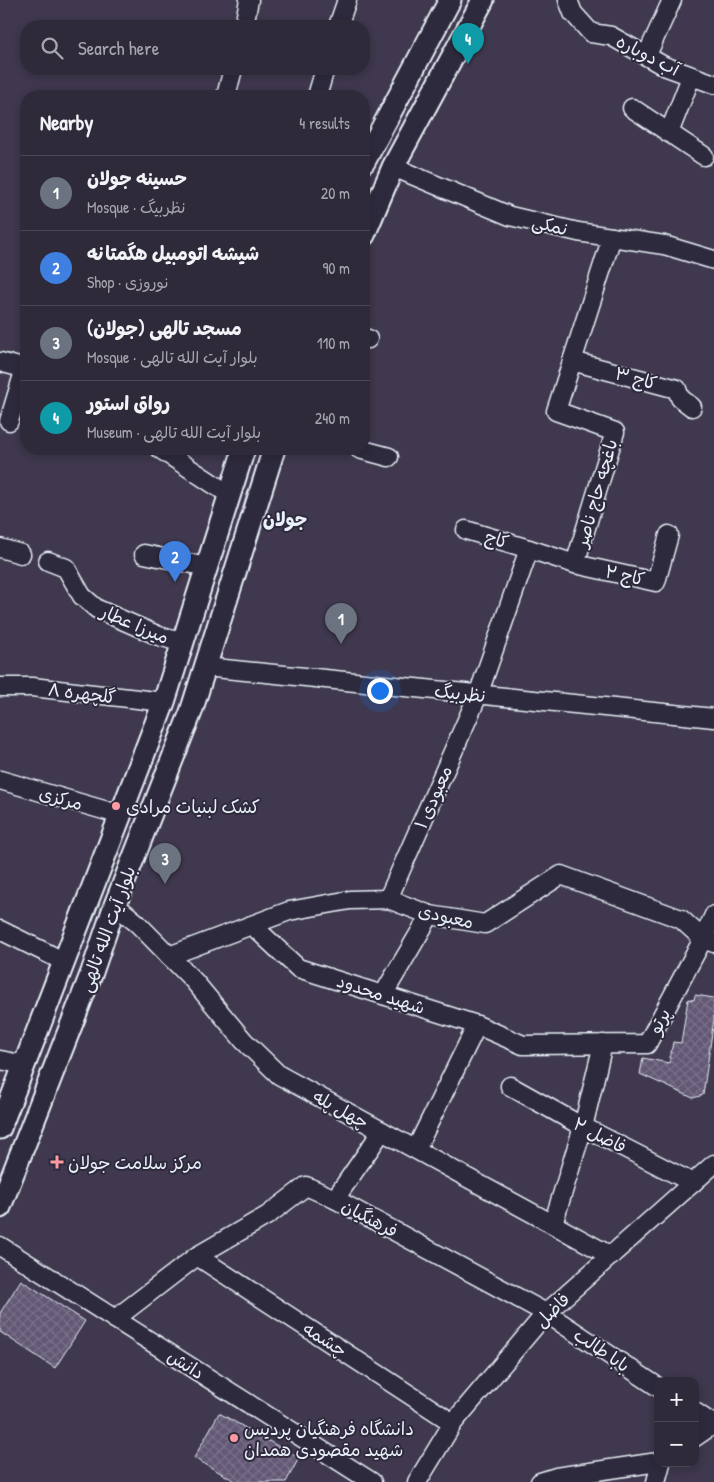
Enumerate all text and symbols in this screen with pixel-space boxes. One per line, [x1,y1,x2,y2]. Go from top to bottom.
search box [20,20,370,75]
pin: 4 [452,23,484,64]
street label: آب دوباره [612,28,685,82]
icon: search [38,34,66,62]
text: Search here [78,35,159,61]
text: Nearby [40,108,93,137]
text: 4 results [299,112,350,134]
text: حسینه جولان [87,165,187,191]
text: 1 [53,182,59,204]
text: 20 m [321,182,350,204]
text: Mosque · نظربیگ [87,196,186,218]
street label: نمکی [530,209,570,241]
text: شیشه اتومبیل هگمتانه [87,240,259,266]
text: 2 [52,257,60,279]
text: 90 m [322,257,350,279]
text: Shop · نوروزی [87,271,169,293]
text: مسجد تالهی (جولان) [87,315,242,341]
text: 3 [52,332,60,354]
text: 110 m [317,332,350,354]
text: Mosque · بلوار آیت الله تالهی [87,346,258,368]
street label: کاج ۳ [612,360,660,396]
text: رواق استور [87,390,170,416]
text: 4 [53,407,59,429]
text: 240 m [315,407,350,429]
text: Museum · بلوار آیت الله تالهی [87,421,261,443]
street label: باغچه حاج ناصر [568,436,623,552]
district label: جولان [263,506,307,532]
street label: کاج [482,524,512,554]
pin: 2 [159,541,191,582]
street label: کاج ۲ [603,558,648,592]
street label: میرزا عطار [95,598,173,650]
pin: 1 [325,603,357,644]
street label: گلچهره ۸ [46,676,118,710]
your location [367,678,393,704]
street label: نظربیگ [433,678,487,708]
street label: معبودی ۱ [408,761,458,833]
street label: مرکزی [36,780,86,816]
place label: کشک لبنیات مرادی [126,794,260,819]
marker: کشک لبنیات مرادی [110,800,122,812]
pin: 3 [149,843,181,884]
street label: بلوار آیت الله تالهی [73,862,141,996]
street label: معبودی [416,897,476,935]
street label: شهید محدود [334,968,428,1020]
street label: پرتو [641,1004,676,1039]
street label: چهل پله [309,1083,373,1135]
street label: فاضل ۲ [569,1111,631,1159]
place label: مرکز سلامت جولان [68,1150,202,1175]
marker: مرکز سلامت جولان [50,1155,64,1169]
street label: فرهنگیان [338,1193,402,1243]
street label: فاضل [529,1287,575,1333]
street label: چشمه [298,1315,352,1363]
street label: بابا طالب [569,1322,635,1378]
street label: دانش [163,1343,209,1385]
map controls [654,1377,699,1467]
button: + [654,1377,699,1422]
place label: دانشگاه فرهنگیان پردیس شهید مقصودی همدان [244,1416,414,1462]
button: − [654,1422,699,1467]
marker: دانشگاه فرهنگیان پردیس شهید مقصودی همدان [228,1432,240,1444]

